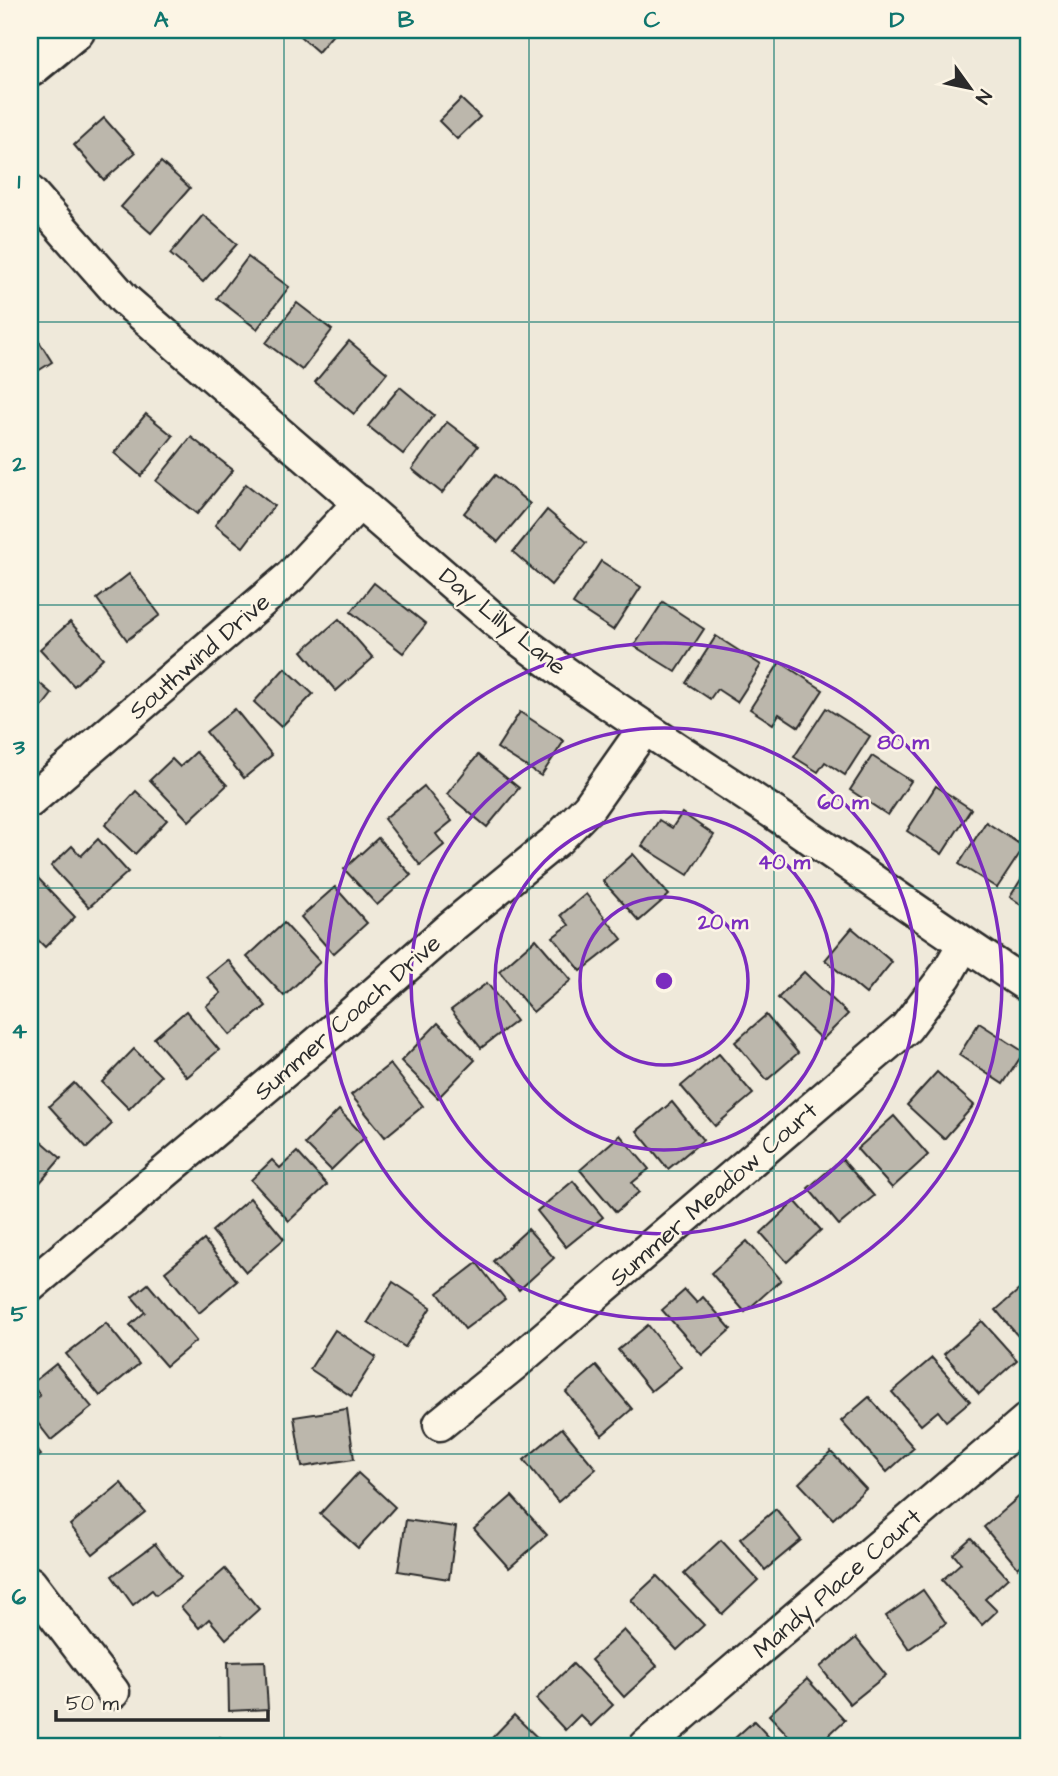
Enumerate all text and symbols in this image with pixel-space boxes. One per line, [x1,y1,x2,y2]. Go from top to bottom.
text: A [154,4,169,36]
text: B [398,4,415,36]
text: C [644,4,661,36]
text: D [890,4,905,36]
north arrow [936,52,1006,122]
text: N [968,84,998,109]
text: 1 [18,165,21,197]
text: 2 [11,448,26,480]
street label: Day Lilly Lane [431,560,573,685]
street label: Southwind Drive [122,586,278,728]
text: 80 m [877,728,929,757]
text: 3 [12,731,25,763]
text: 60 m [817,788,869,817]
text: 40 m [758,848,811,877]
text: 20 m [697,908,749,937]
street label: Summer Coach Drive [247,927,449,1109]
centre of rings [652,969,676,993]
text: 4 [11,1015,27,1047]
street label: Summer Meadow Court [602,1094,826,1295]
text: 5 [11,1298,28,1330]
street label: Mandy Place Court [746,1501,930,1667]
text: 6 [12,1581,27,1613]
scale bar [56,1678,268,1722]
text: 50 m [66,1689,120,1718]

